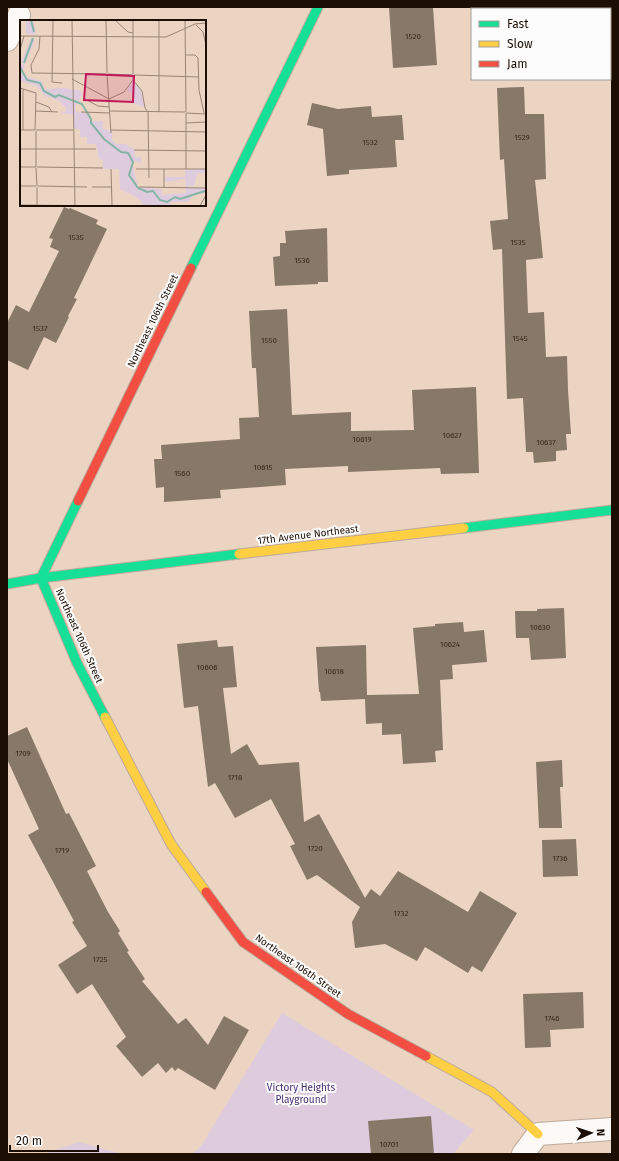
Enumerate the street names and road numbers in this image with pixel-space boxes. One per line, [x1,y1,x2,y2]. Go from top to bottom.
street label: Northeast 106th Street [125,272,181,370]
street label: 17th Avenue Northeast [257,523,360,547]
street label: Northeast 106th Street [53,587,105,685]
street label: Northeast 106th Street [253,932,344,1000]

